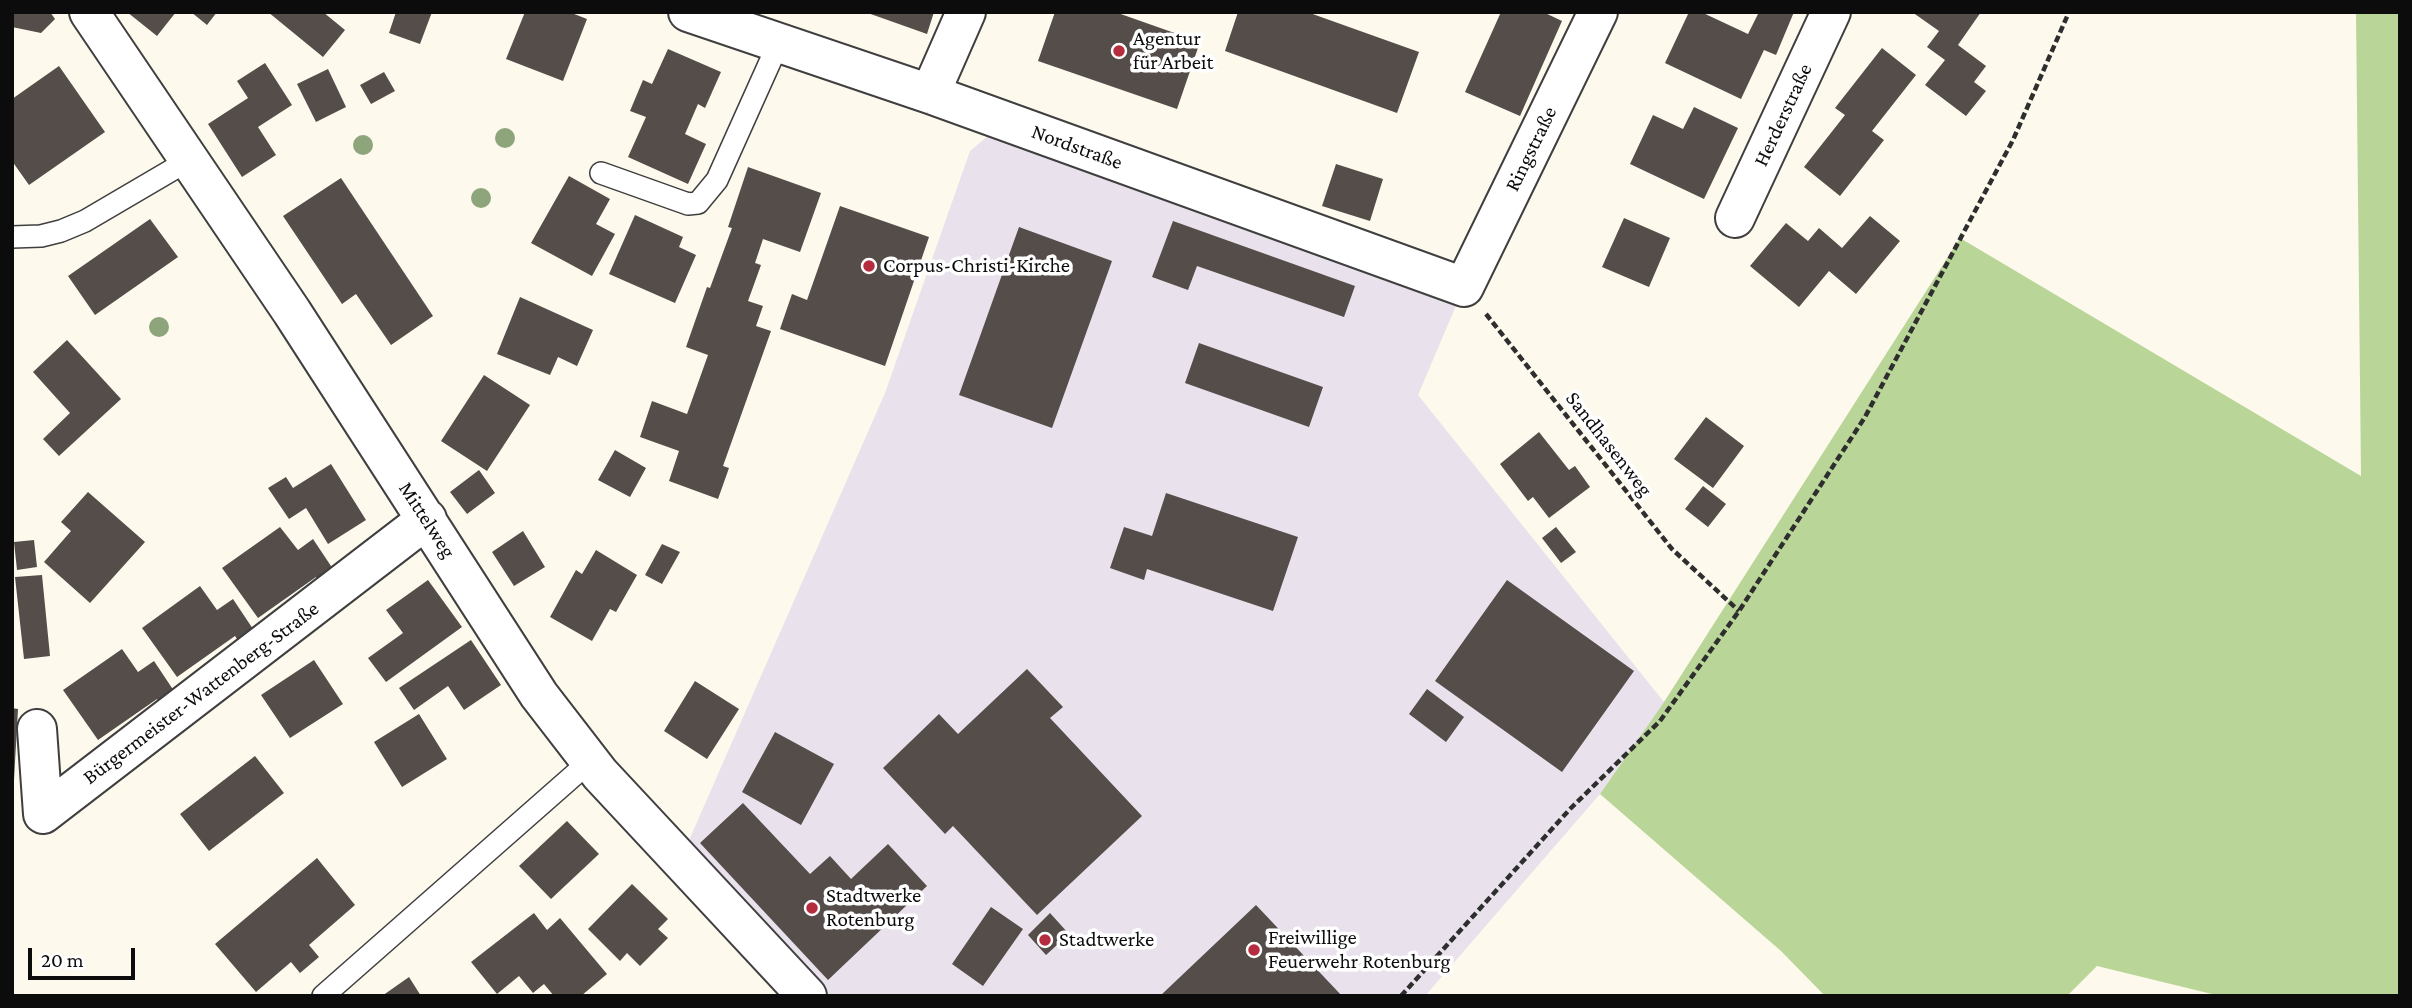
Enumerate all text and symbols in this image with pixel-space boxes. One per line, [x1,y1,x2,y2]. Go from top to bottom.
place label: Agentur für Arbeit [1133,26,1214,76]
marker: Agentur für Arbeit [1111,43,1127,59]
street label: Herderstraße [1748,60,1818,170]
street label: Ringstraße [1500,102,1562,196]
street label: Nordstraße [1028,119,1126,175]
place label: Corpus-Christi-Kirche [883,253,1070,279]
marker: Corpus-Christi-Kirche [861,258,877,274]
street label: Sandhasenweg [1560,387,1658,501]
street label: Mittelweg [393,477,461,563]
street label: Bürgermeister-Wattenberg-Straße [78,596,324,790]
place label: Stadtwerke Rotenburg [826,883,921,933]
marker: Stadtwerke Rotenburg [804,900,820,916]
place label: Freiwillige Feuerwehr Rotenburg [1268,925,1450,975]
place label: Stadtwerke [1059,927,1154,953]
marker: Stadtwerke [1037,932,1053,948]
scale bar [32,934,138,978]
marker: Freiwillige Feuerwehr Rotenburg [1246,942,1262,958]
text: 20 m [41,948,84,972]

